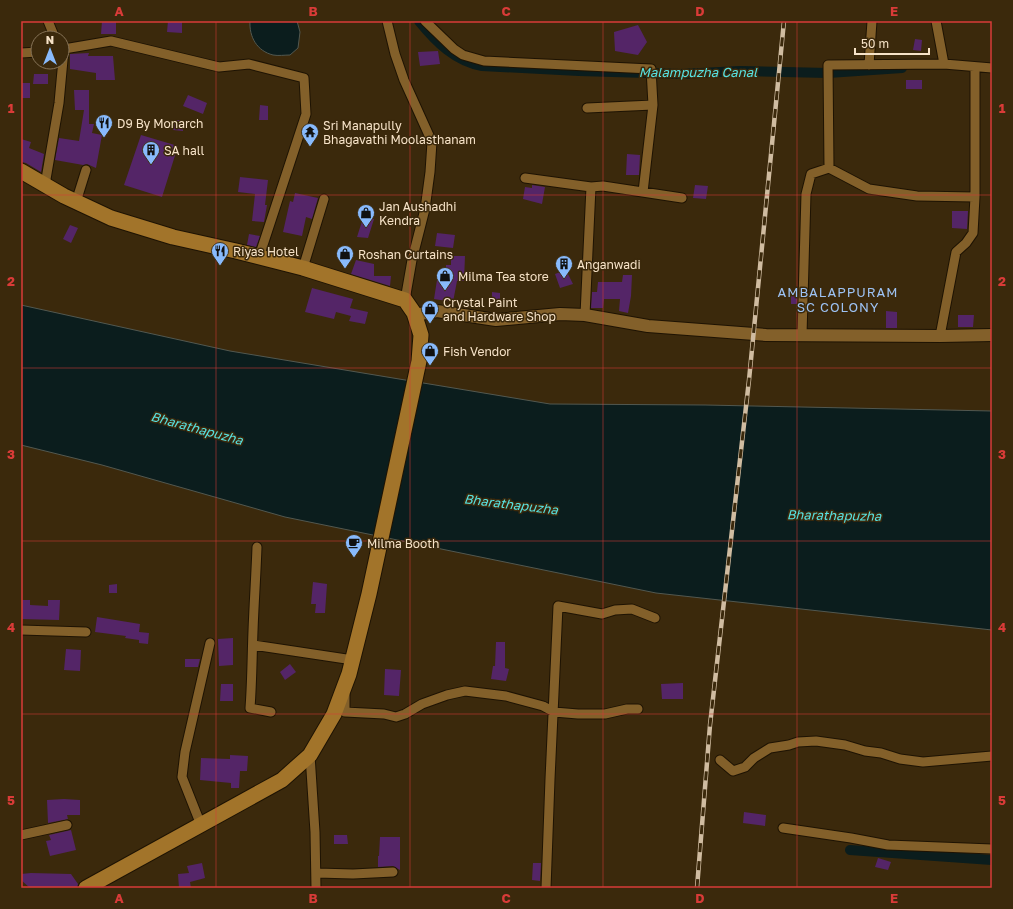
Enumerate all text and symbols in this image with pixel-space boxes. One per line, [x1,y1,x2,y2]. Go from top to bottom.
text: A [114,3,124,19]
text: B [308,3,318,19]
text: C [501,3,511,19]
text: D [695,3,705,19]
text: E [890,3,898,19]
north arrow [30,30,70,70]
scale bar [855,30,929,56]
text: N [46,33,54,46]
text: 50 m [861,36,889,51]
water label: Malampuzha Canal [639,64,758,80]
text: 1 [8,100,15,116]
text: 1 [999,100,1006,116]
restaurant icon: D9 By Monarch [94,113,114,138]
place label: D9 By Monarch [117,116,203,131]
place label: Sri Manapully Bhagavathi Moolasthanam [323,118,476,147]
temple icon: Sri Manapully Bhagavathi Moolasthanam [300,122,320,147]
building icon: SA hall [141,140,161,165]
place label: SA hall [164,143,205,158]
place label: Jan Aushadhi Kendra [379,199,456,228]
shop icon: Jan Aushadhi Kendra [356,203,376,228]
restaurant icon: Riyas Hotel [210,241,230,266]
place label: Riyas Hotel [233,244,299,259]
shop icon: Roshan Curtains [335,244,355,269]
place label: Roshan Curtains [358,247,453,262]
building icon: Anganwadi [554,254,574,279]
place label: Anganwadi [577,257,641,272]
shop icon: Milma Tea store [435,266,455,291]
place label: Milma Tea store [458,269,549,284]
text: 2 [7,273,15,289]
text: 2 [998,273,1006,289]
district label: AMBALAPPURAM SC COLONY [778,284,898,315]
place label: Crystal Paint and Hardware Shop [443,295,556,324]
shop icon: Crystal Paint and Hardware Shop [420,299,440,324]
shop icon: Fish Vendor [420,341,440,366]
place label: Fish Vendor [443,344,511,359]
water label: Bharathapuzha [149,408,245,448]
text: 3 [7,446,15,462]
text: 3 [998,446,1006,462]
water label: Bharathapuzha [463,490,560,518]
water label: Bharathapuzha [787,506,882,524]
cafe icon: Milma Booth [344,533,364,558]
place label: Milma Booth [367,536,439,551]
text: 4 [7,619,15,635]
text: 4 [998,619,1006,635]
text: 5 [7,792,15,808]
text: 5 [998,792,1006,808]
text: A [114,890,124,906]
text: B [308,890,318,906]
text: C [501,890,511,906]
text: D [695,890,705,906]
text: E [890,890,898,906]

